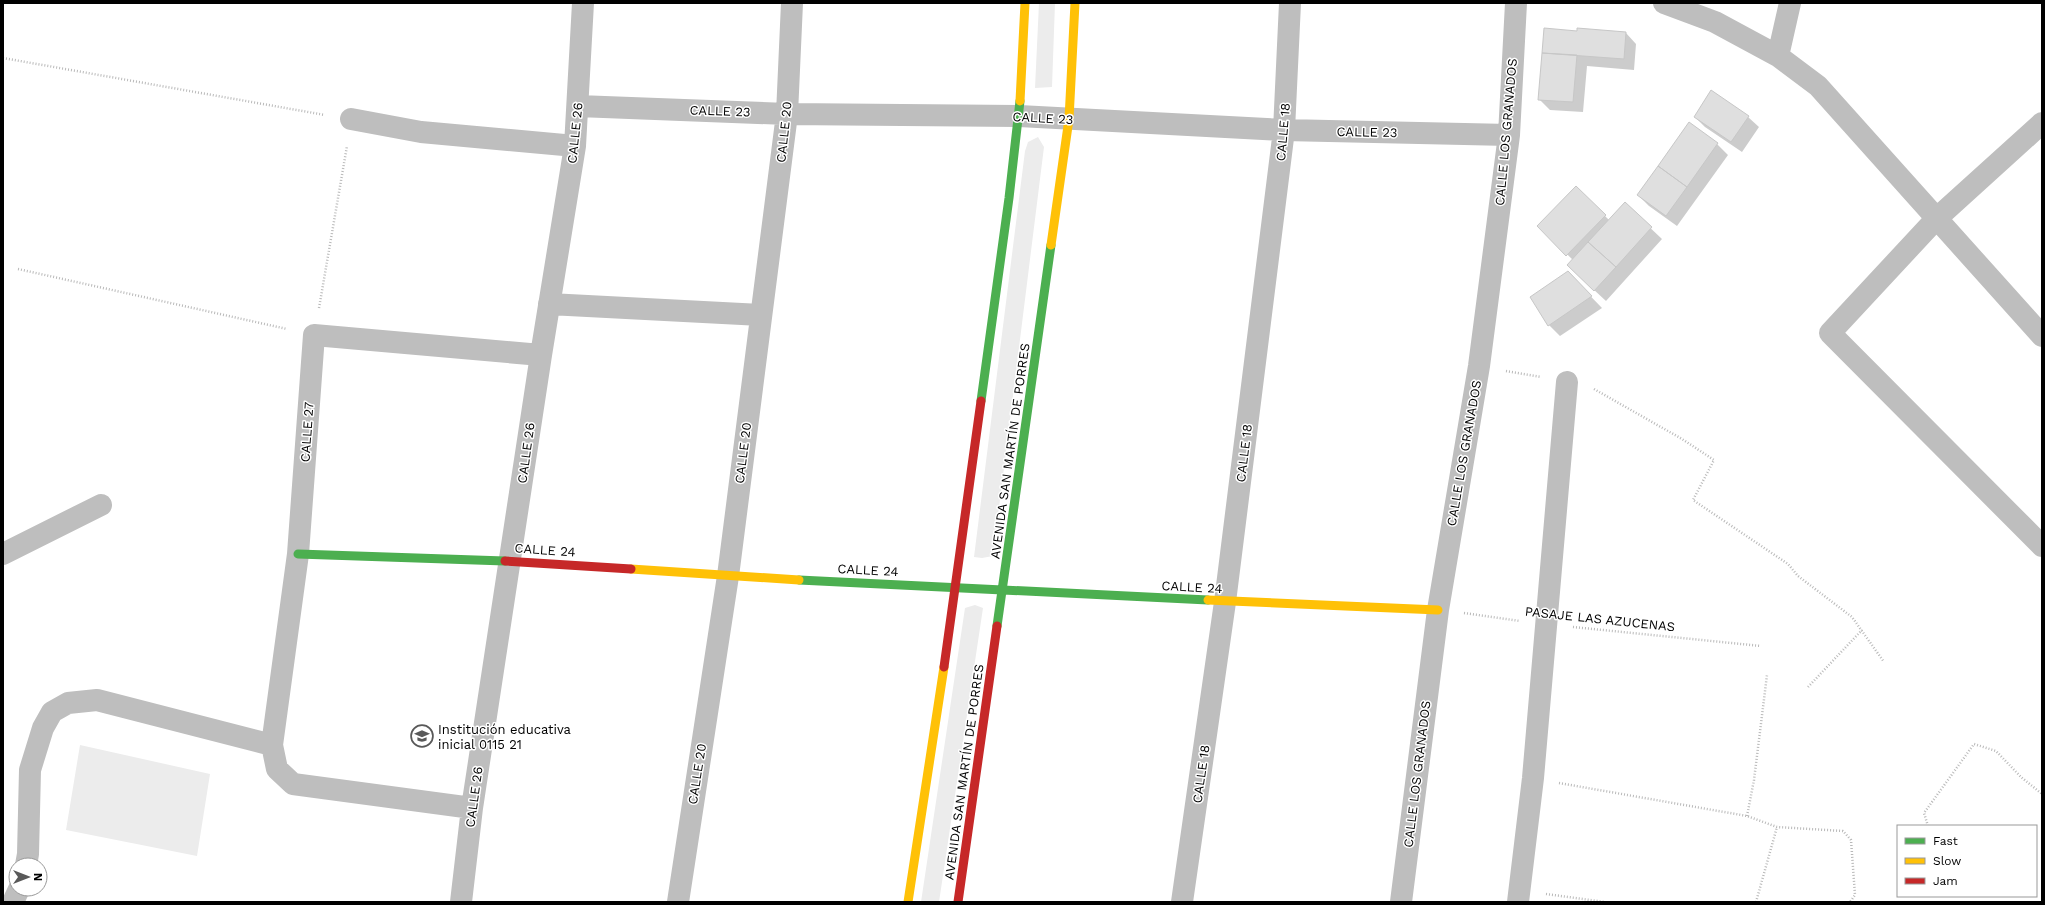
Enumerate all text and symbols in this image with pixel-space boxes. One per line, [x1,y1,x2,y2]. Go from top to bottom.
street label: CALLE LOS GRANADOS [1492,58,1520,206]
street label: CALLE 20 [773,101,795,163]
street label: CALLE 26 [564,102,586,164]
street label: CALLE 23 [689,102,751,120]
street label: CALLE 18 [1273,102,1293,162]
street label: CALLE 23 [1012,109,1074,127]
street label: CALLE 23 [1336,124,1398,140]
street label: AVENIDA SAN MARTÍN DE PORRES [986,342,1033,560]
street label: CALLE LOS GRANADOS [1444,379,1484,527]
street label: CALLE 27 [297,401,317,463]
street label: CALLE 26 [514,422,538,484]
street label: CALLE 20 [732,422,754,484]
street label: CALLE 18 [1233,423,1255,483]
street label: CALLE 24 [514,540,576,560]
street label: CALLE 24 [837,561,899,579]
street label: CALLE 24 [1161,578,1223,596]
street label: PASAJE LAS AZUCENAS [1524,604,1676,634]
street label: AVENIDA SAN MARTÍN DE PORRES [940,663,987,881]
street label: CALLE LOS GRANADOS [1401,700,1433,848]
place label: Institución educativa inicial 0115 21 [438,722,572,752]
school or university icon: Institución educativa inicial 0115 21 [409,723,435,749]
street label: CALLE 20 [685,742,709,806]
street label: CALLE 18 [1189,744,1213,804]
street label: CALLE 26 [462,766,486,828]
legend [1897,825,2037,897]
text: Fast [1933,834,1958,848]
text: Slow [1933,854,1961,868]
north arrow [8,857,48,897]
text: N [31,873,44,881]
text: Jam [1933,874,1958,888]

